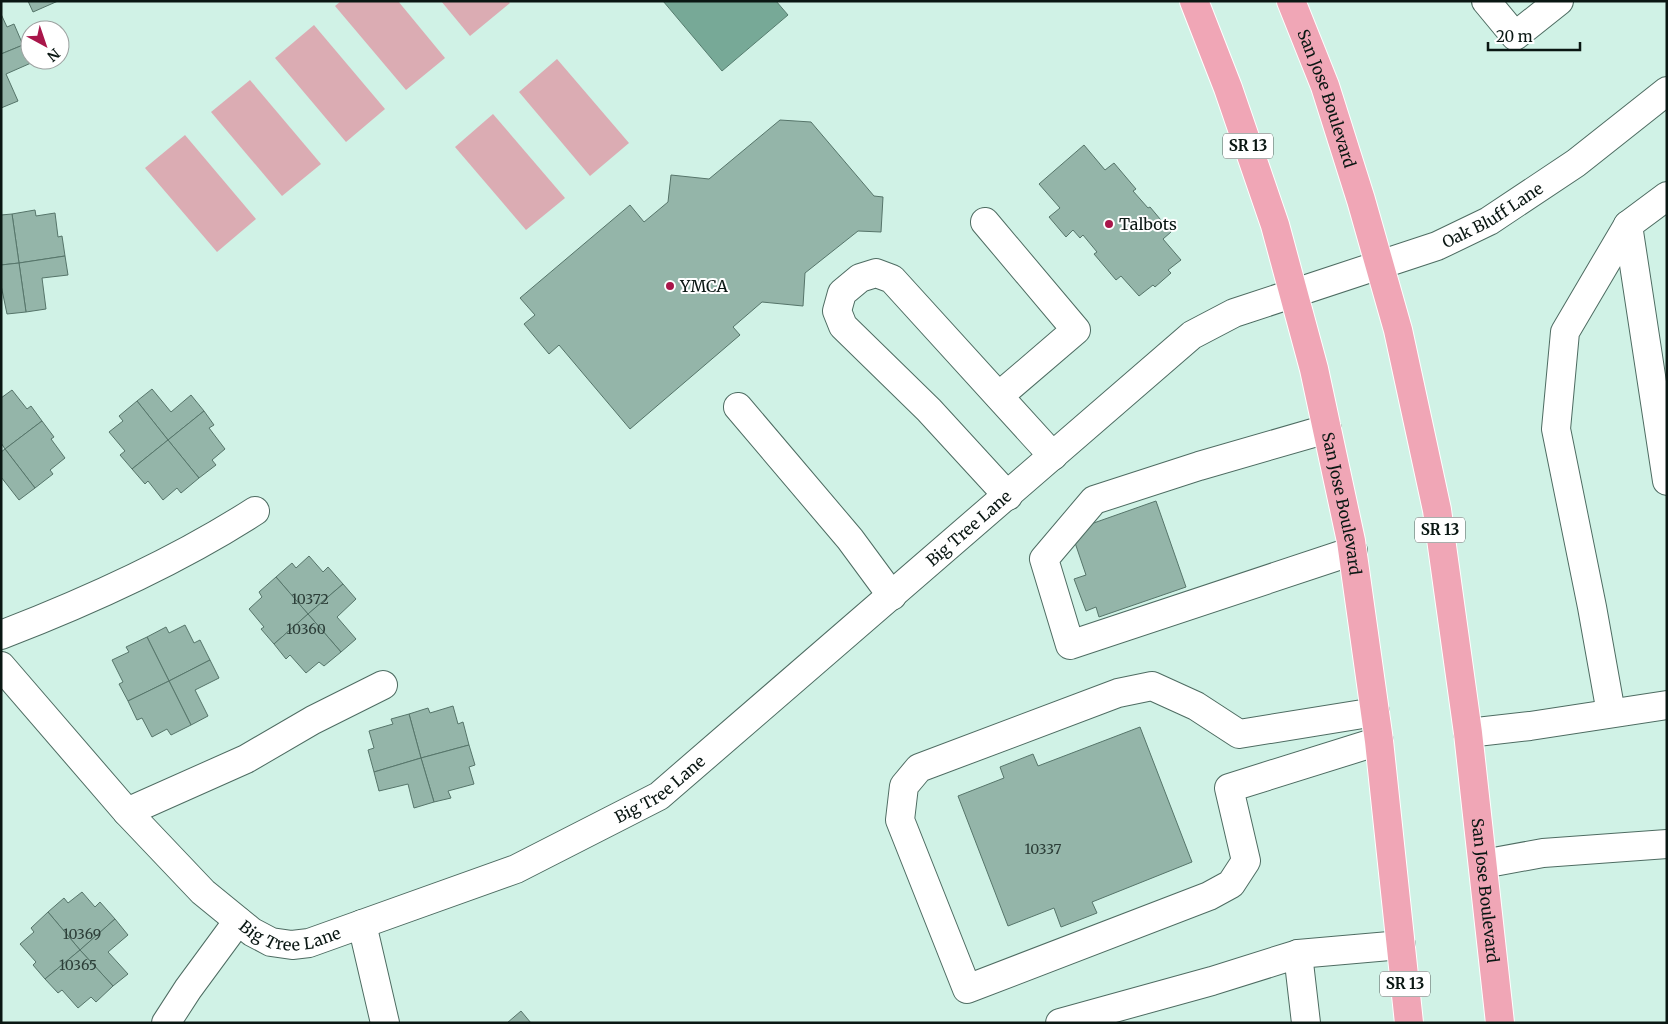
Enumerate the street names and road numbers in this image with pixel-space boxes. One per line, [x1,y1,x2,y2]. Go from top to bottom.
street label: San Jose Boulevard [1293,26,1360,171]
road number: SR 13 [1223,134,1273,158]
street label: Oak Bluff Lane [1439,178,1547,252]
street label: San Jose Boulevard [1318,430,1366,577]
street label: Big Tree Lane [922,486,1015,570]
road number: SR 13 [1415,518,1465,542]
street label: Big Tree Lane [611,751,709,827]
street label: San Jose Boulevard [1467,817,1503,964]
street label: Big Tree Lane [235,916,343,955]
road number: SR 13 [1380,972,1430,996]

